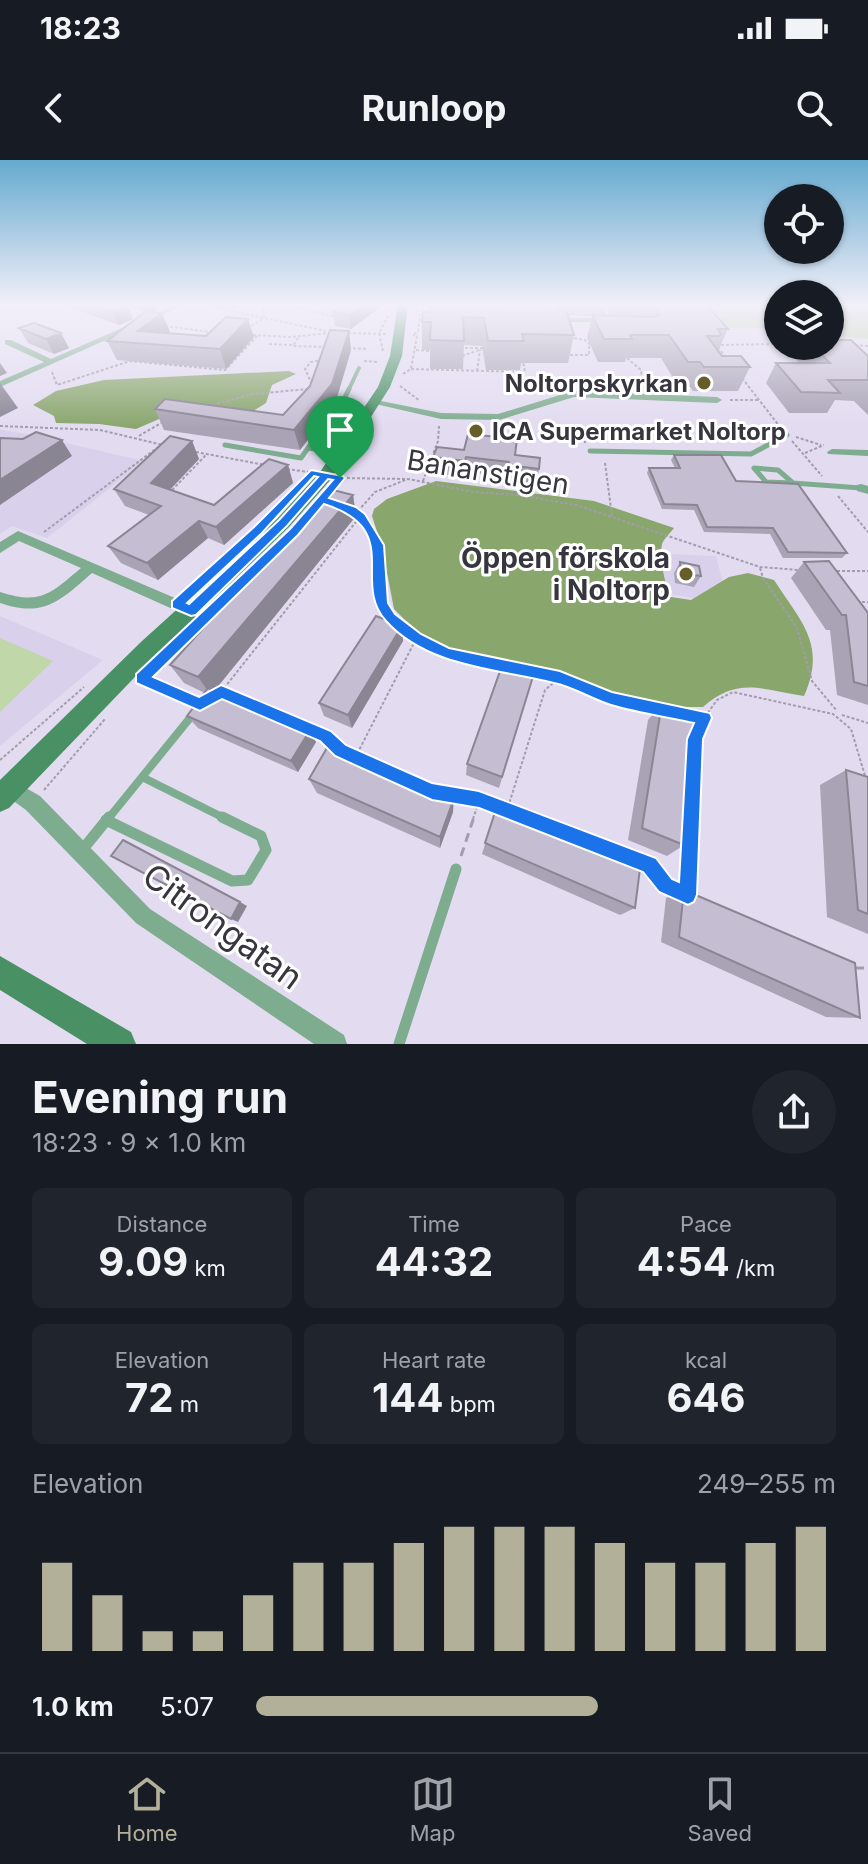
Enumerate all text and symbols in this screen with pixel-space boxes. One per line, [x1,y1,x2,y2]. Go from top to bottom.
text: 18:23 [40,10,121,46]
icon: back [32,86,76,130]
text: Runloop [361,86,507,130]
icon: search [792,86,836,130]
map controls [764,184,844,360]
button: locate [764,184,844,264]
button: layers [764,280,844,360]
place label: Noltorpskyrkan [505,369,688,398]
marker: Noltorpskyrkan [695,374,713,392]
pin [306,396,374,478]
icon: arrive [318,408,362,452]
place label: ICA Supermarket Noltorp [492,417,786,446]
marker: ICA Supermarket Noltorp [467,422,485,440]
street label: Bananstigen [405,442,571,502]
place label: Öppen förskola i Noltorp [461,541,670,607]
marker: Öppen förskola i Noltorp [677,565,695,583]
street label: Citrongatan [135,854,311,998]
text: Evening run [32,1070,288,1124]
button: share [752,1070,836,1154]
text: 18:23 · 9 × 1.0 km [32,1127,246,1158]
text: Distance [117,1211,207,1237]
text: Time [408,1211,460,1237]
text: Pace [680,1211,732,1237]
text: 9.09 [98,1237,188,1286]
text: 44:32 [375,1237,493,1286]
text: 4:54 [637,1237,730,1286]
text: km [188,1255,226,1281]
text: /km [730,1255,775,1281]
text: Elevation [115,1347,209,1373]
text: Heart rate [382,1347,486,1373]
text: kcal [685,1347,727,1373]
text: 72 [125,1373,174,1422]
text: 144 [372,1373,443,1422]
text: 646 [666,1373,746,1422]
text: m [174,1391,199,1417]
text: bpm [443,1391,496,1417]
text: Elevation [32,1468,143,1499]
text: 249–255 m [697,1468,836,1499]
text: 1.0 km [32,1691,114,1722]
text: 5:07 [160,1691,214,1722]
tab: Home [116,1772,178,1846]
tab: Map [410,1772,455,1846]
tab: Saved [688,1772,752,1846]

